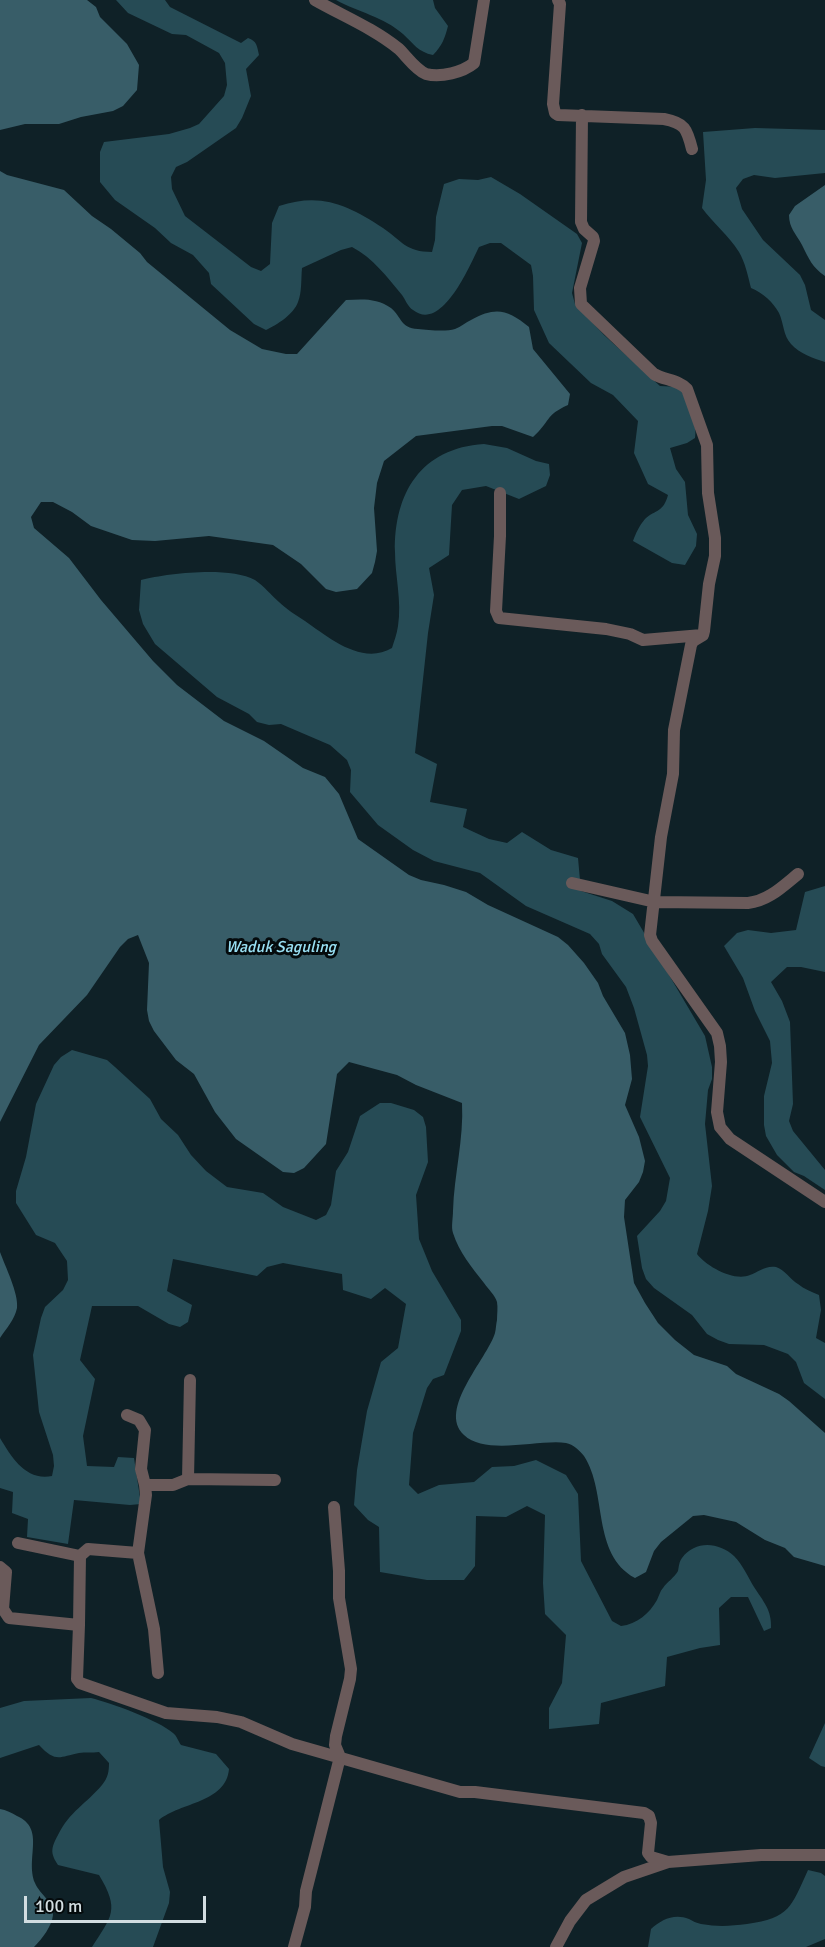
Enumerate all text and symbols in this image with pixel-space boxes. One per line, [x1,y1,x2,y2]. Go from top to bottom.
water label: Waduk Saguling [226,938,336,958]
scale bar [27,1884,208,1922]
text: 100 m [35,1895,82,1917]

